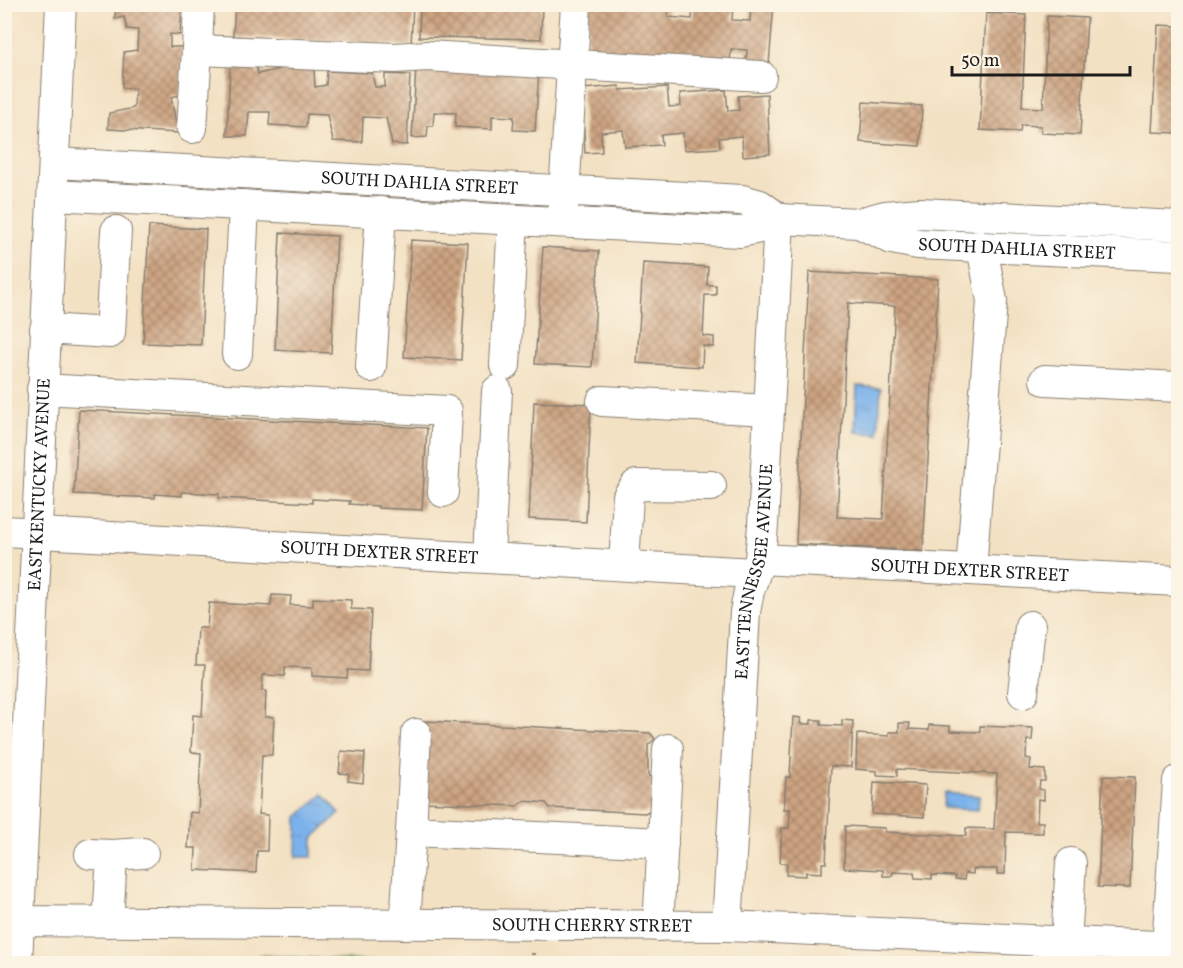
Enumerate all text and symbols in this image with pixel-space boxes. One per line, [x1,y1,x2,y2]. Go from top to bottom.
scale bar [952,39,1130,77]
text: 50 m [961,49,1000,74]
street label: SOUTH DAHLIA STREET [320,166,519,202]
street label: SOUTH DAHLIA STREET [917,233,1116,267]
street label: EAST KENTUCKY AVENUE [23,377,58,592]
street label: EAST TENNESSEE AVENUE [730,463,780,681]
street label: SOUTH DEXTER STREET [280,535,480,572]
street label: SOUTH DEXTER STREET [870,554,1070,589]
street label: SOUTH CHERRY STREET [492,913,693,940]

